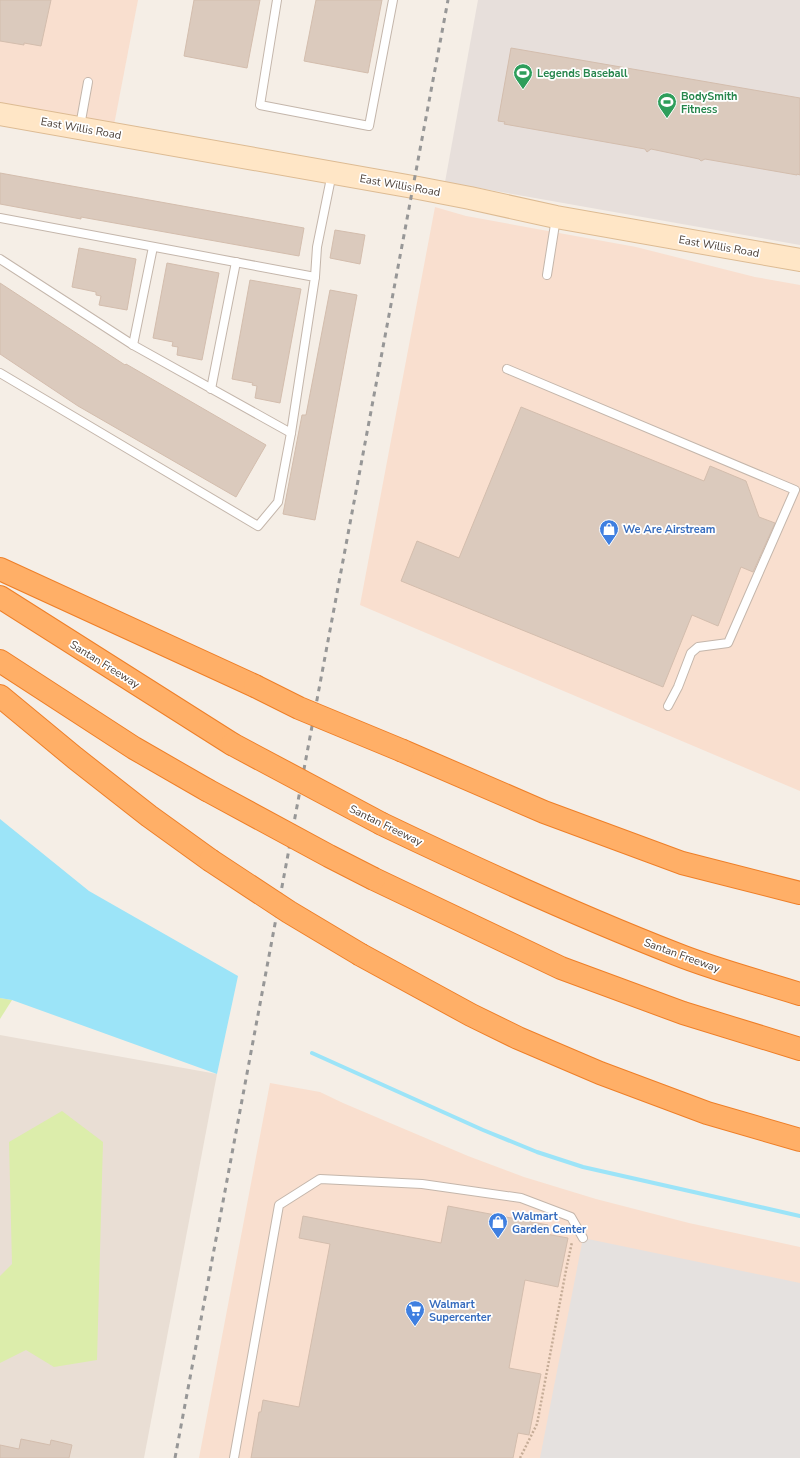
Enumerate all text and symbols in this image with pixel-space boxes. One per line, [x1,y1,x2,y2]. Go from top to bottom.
sports icon: Legends Baseball [512,62,534,90]
place label: Legends Baseball [537,66,628,81]
place label: BodySmith Fitness [681,89,737,117]
sports icon: BodySmith Fitness [656,91,678,119]
street label: East Willis Road [39,114,122,143]
street label: East Willis Road [358,171,441,200]
street label: East Willis Road [677,232,760,261]
shop icon: We Are Airstream [598,518,620,546]
place label: We Are Airstream [623,522,715,537]
street label: Santan Freeway [67,637,143,692]
street label: Santan Freeway [347,801,425,850]
street label: Santan Freeway [642,935,722,976]
place label: Walmart Garden Center [512,1209,587,1237]
shop icon: Walmart Garden Center [487,1211,509,1239]
place label: Walmart Supercenter [429,1297,492,1325]
supermarket icon: Walmart Supercenter [404,1299,426,1327]

